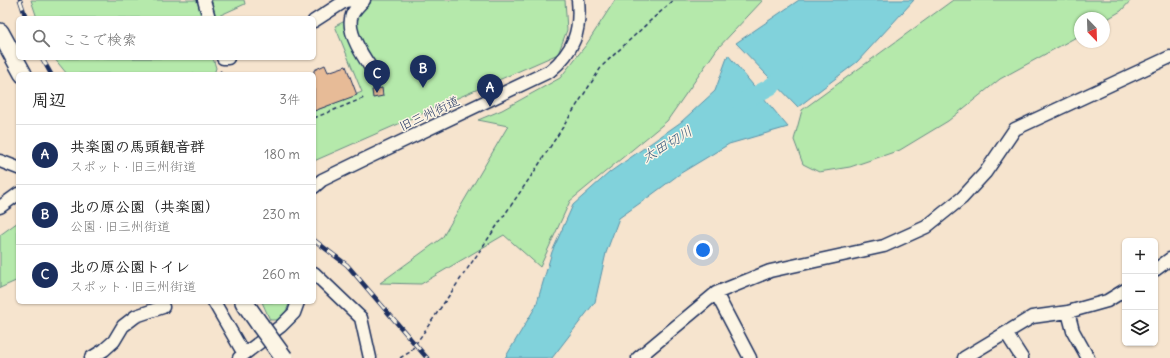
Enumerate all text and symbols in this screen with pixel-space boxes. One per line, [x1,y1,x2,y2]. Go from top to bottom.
north arrow [1074,12,1110,48]
search box [16,16,316,60]
icon: search [30,27,52,49]
text: ここで検索 [62,30,137,49]
pin: B [410,55,436,88]
pin: C [364,60,390,93]
pin: A [477,74,503,107]
text: 周辺 [32,89,66,111]
text: 3件 [280,91,300,108]
street label: 旧三州街道 [396,92,462,135]
water label: 太田切川 [638,122,696,166]
text: 共楽園の馬頭観音群 [70,137,205,156]
text: A [41,146,49,163]
text: 180 m [264,146,300,163]
text: スポット · 旧三州街道 [70,158,196,175]
text: 北の原公園（共楽園） [70,197,220,216]
text: B [41,206,49,223]
text: 230 m [262,206,300,223]
text: 公園 · 旧三州街道 [70,218,170,235]
map controls [1122,238,1158,346]
button: + [1122,238,1158,274]
your location [693,240,713,260]
text: 北の原公園トイレ [70,257,190,276]
text: C [41,266,49,283]
text: 260 m [262,266,300,283]
button: − [1122,274,1158,310]
text: スポット · 旧三州街道 [70,278,196,295]
button: layers [1122,310,1158,346]

